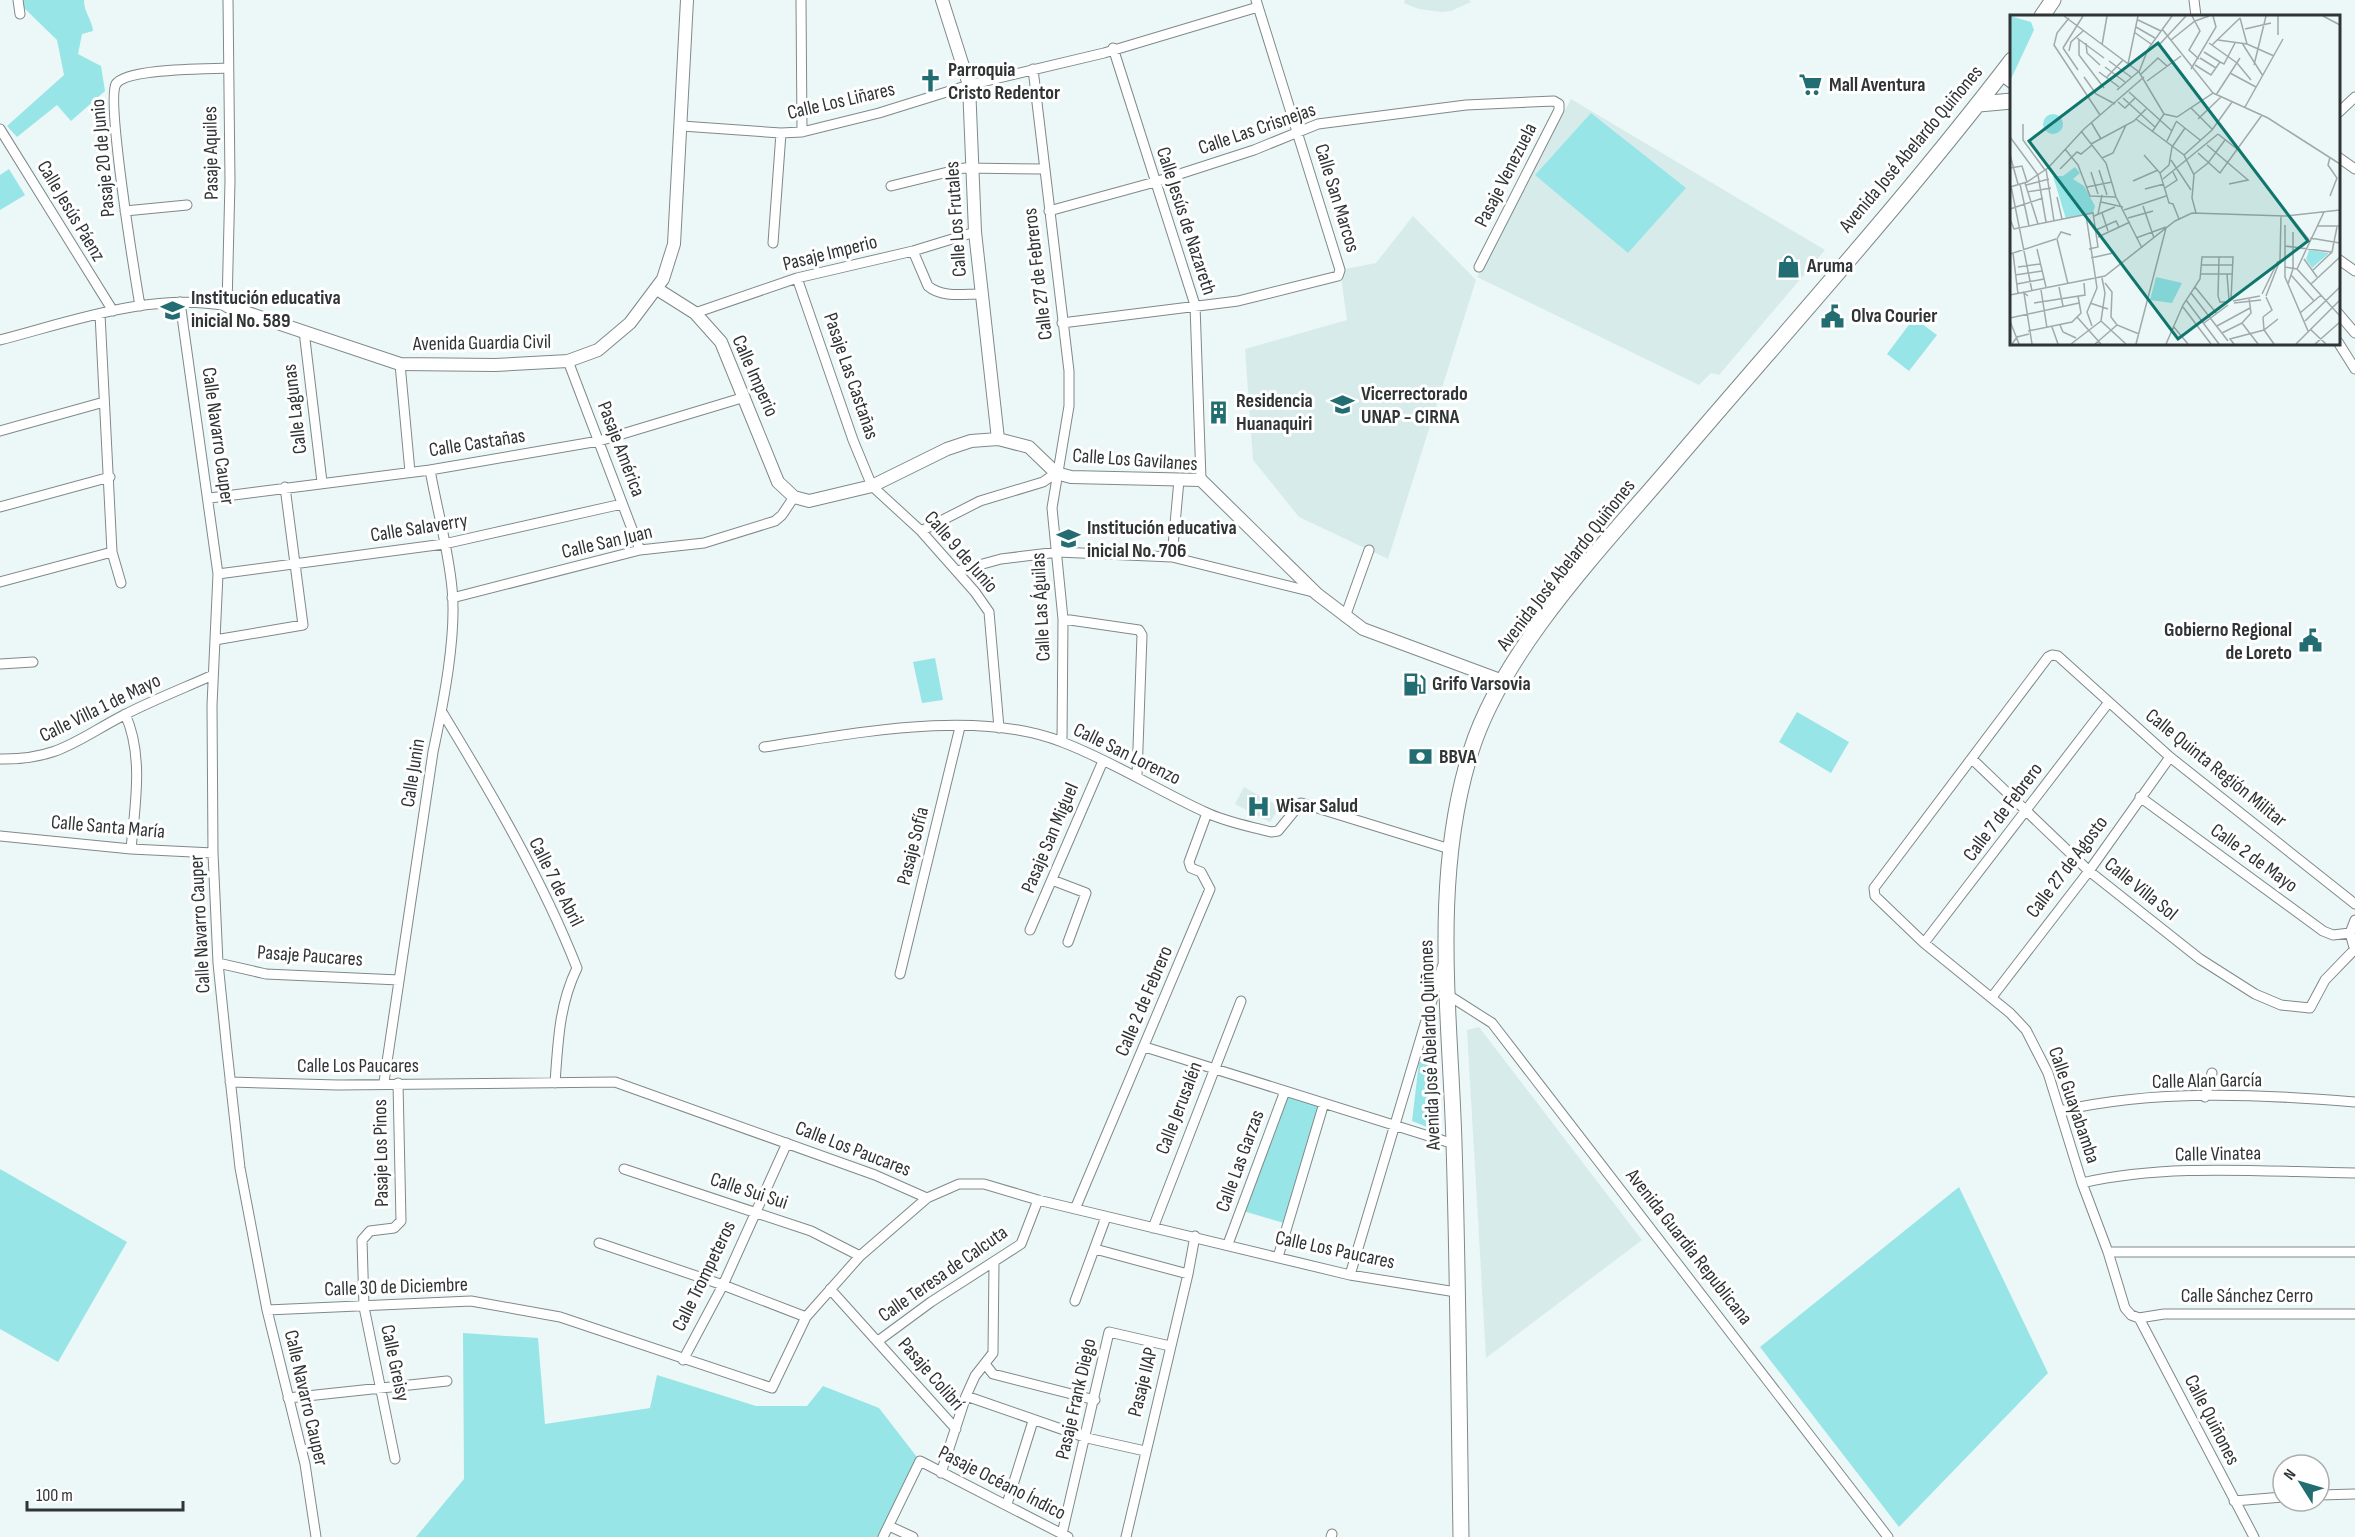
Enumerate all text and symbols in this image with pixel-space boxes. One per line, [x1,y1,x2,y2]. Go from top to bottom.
inset map [2010,15,2340,345]
place label: Parroquia Cristo Redentor [948,58,1060,105]
street label: Avenida José Abelardo Quiñones [1833,61,1988,238]
church icon: Parroquia Cristo Redentor [917,68,943,94]
supermarket icon: Mall Aventura [1798,72,1824,98]
place label: Mall Aventura [1829,73,1925,97]
street label: Calle Los Liñares [785,77,897,125]
street label: Pasaje 20 de Junio [86,98,120,218]
street label: Calle Las Crisnejas [1195,98,1319,160]
street label: Pasaje Aquiles [198,106,224,200]
street label: Pasaje Venezuela [1470,119,1542,231]
street label: Calle San Marcos [1309,141,1365,255]
street label: Calle Jesús de Nazareth [1151,144,1221,298]
street label: Calle Jesús Páenz [32,156,110,266]
street label: Calle Los Frutales [940,160,972,278]
street label: Calle 27 de Febreros [1018,207,1058,341]
street label: Pasaje Imperio [780,230,880,276]
shop icon: Aruma [1776,253,1802,279]
place label: Aruma [1806,254,1853,278]
place label: Institución educativa inicial No. 589 [191,286,341,333]
school or university icon: Institución educativa inicial No. 589 [160,297,186,323]
public building icon: Olva Courier [1820,303,1846,329]
place label: Olva Courier [1851,304,1937,328]
street label: Pasaje Las Castañas [818,310,884,442]
street label: Avenida Guardia Civil [412,330,551,356]
street label: Calle Imperio [726,332,784,420]
street label: Calle Lagunas [278,363,312,455]
street label: Calle Navarro Cauper [196,366,240,507]
place label: Vicerrectorado UNAP - CIRNA [1361,382,1468,429]
place label: Residencia Huanaquiri [1236,389,1313,436]
school or university icon: Vicerrectorado UNAP - CIRNA [1330,392,1356,418]
street label: Pasaje América [592,398,650,500]
building icon: Residencia Huanaquiri [1205,400,1231,426]
street label: Calle Castañas [427,424,527,462]
street label: Calle Los Gavilanes [1071,444,1199,476]
street label: Avenida José Abelardo Quiñones [1491,475,1640,656]
street label: Calle 9 de Junio [919,506,1003,598]
street label: Calle Salaverry [369,508,470,548]
place label: Institución educativa inicial No. 706 [1087,516,1237,563]
street label: Calle San Juan [559,520,655,564]
school or university icon: Institución educativa inicial No. 706 [1056,526,1082,552]
street label: Calle Las Águilas [1026,552,1056,662]
place label: Gobierno Regional de Loreto [2164,618,2292,665]
public building icon: Gobierno Regional de Loreto [2297,628,2323,654]
street label: Calle Villa 1 de Mayo [36,668,164,748]
fuel station icon: Grifo Varsovia [1401,671,1427,697]
place label: Grifo Varsovia [1432,672,1531,696]
street label: Calle Quinta Región Militar [2140,704,2292,833]
street label: Calle San Lorenzo [1069,718,1185,790]
street label: Calle Junin [396,737,430,809]
bank icon: BBVA [1408,744,1434,770]
place label: BBVA [1439,745,1477,769]
street label: Calle 7 de Febrero [1958,758,2048,866]
street label: Pasaje San Miguel [1016,779,1084,897]
hospital icon: Wisar Salud [1245,793,1271,819]
place label: Wisar Salud [1276,794,1358,818]
street label: Pasaje Sofía [892,805,934,887]
street label: Calle Santa María [50,810,166,844]
street label: Calle 27 de Agosto [2021,811,2113,923]
street label: Calle 2 de Mayo [2206,818,2302,898]
street label: Calle 7 de Abril [523,833,589,931]
street label: Calle Villa Sol [2100,852,2182,926]
street label: Calle Navarro Cauper [184,854,216,994]
street label: Avenida José Abelardo Quiñones [1414,939,1446,1152]
street label: Pasaje Paucares [256,940,364,972]
street label: Calle 2 de Febrero [1110,942,1178,1060]
street label: Calle Guayabamba [2043,1044,2105,1166]
street label: Calle Los Paucares [297,1054,419,1078]
street label: Calle Jerusalén [1150,1058,1208,1158]
street label: Calle Alan García [2152,1068,2262,1094]
street label: Pasaje Los Pinos [368,1099,394,1207]
street label: Calle Las Garzas [1210,1107,1270,1215]
street label: Calle Los Paucares [792,1116,914,1182]
street label: Calle Vinatea [2175,1141,2261,1167]
street label: Avenida Guardia Republicana [1620,1163,1757,1330]
street label: Calle Sui Sui [707,1167,791,1215]
street label: Calle Trompeteros [667,1217,741,1335]
street label: Calle Teresa de Calcuta [874,1220,1012,1328]
street label: Calle Los Paucares [1273,1226,1397,1274]
street label: Calle 30 de Diciembre [324,1272,468,1302]
street label: Calle Sánchez Cerro [2181,1284,2313,1308]
street label: Calle Greisy [375,1322,415,1404]
street label: Calle Navarro Cauper [279,1328,333,1469]
street label: Pasaje Colibrí [893,1333,969,1416]
street label: Pasaje Frank Diego [1050,1336,1102,1462]
street label: Pasaje IIAP [1123,1345,1163,1419]
street label: Calle Quiñones [2179,1371,2245,1469]
street label: Pasaje Océano Índico [934,1441,1070,1525]
north arrow [2271,1453,2331,1513]
text: N [2280,1466,2300,1484]
scale bar [27,1474,183,1512]
text: 100 m [36,1485,73,1506]

